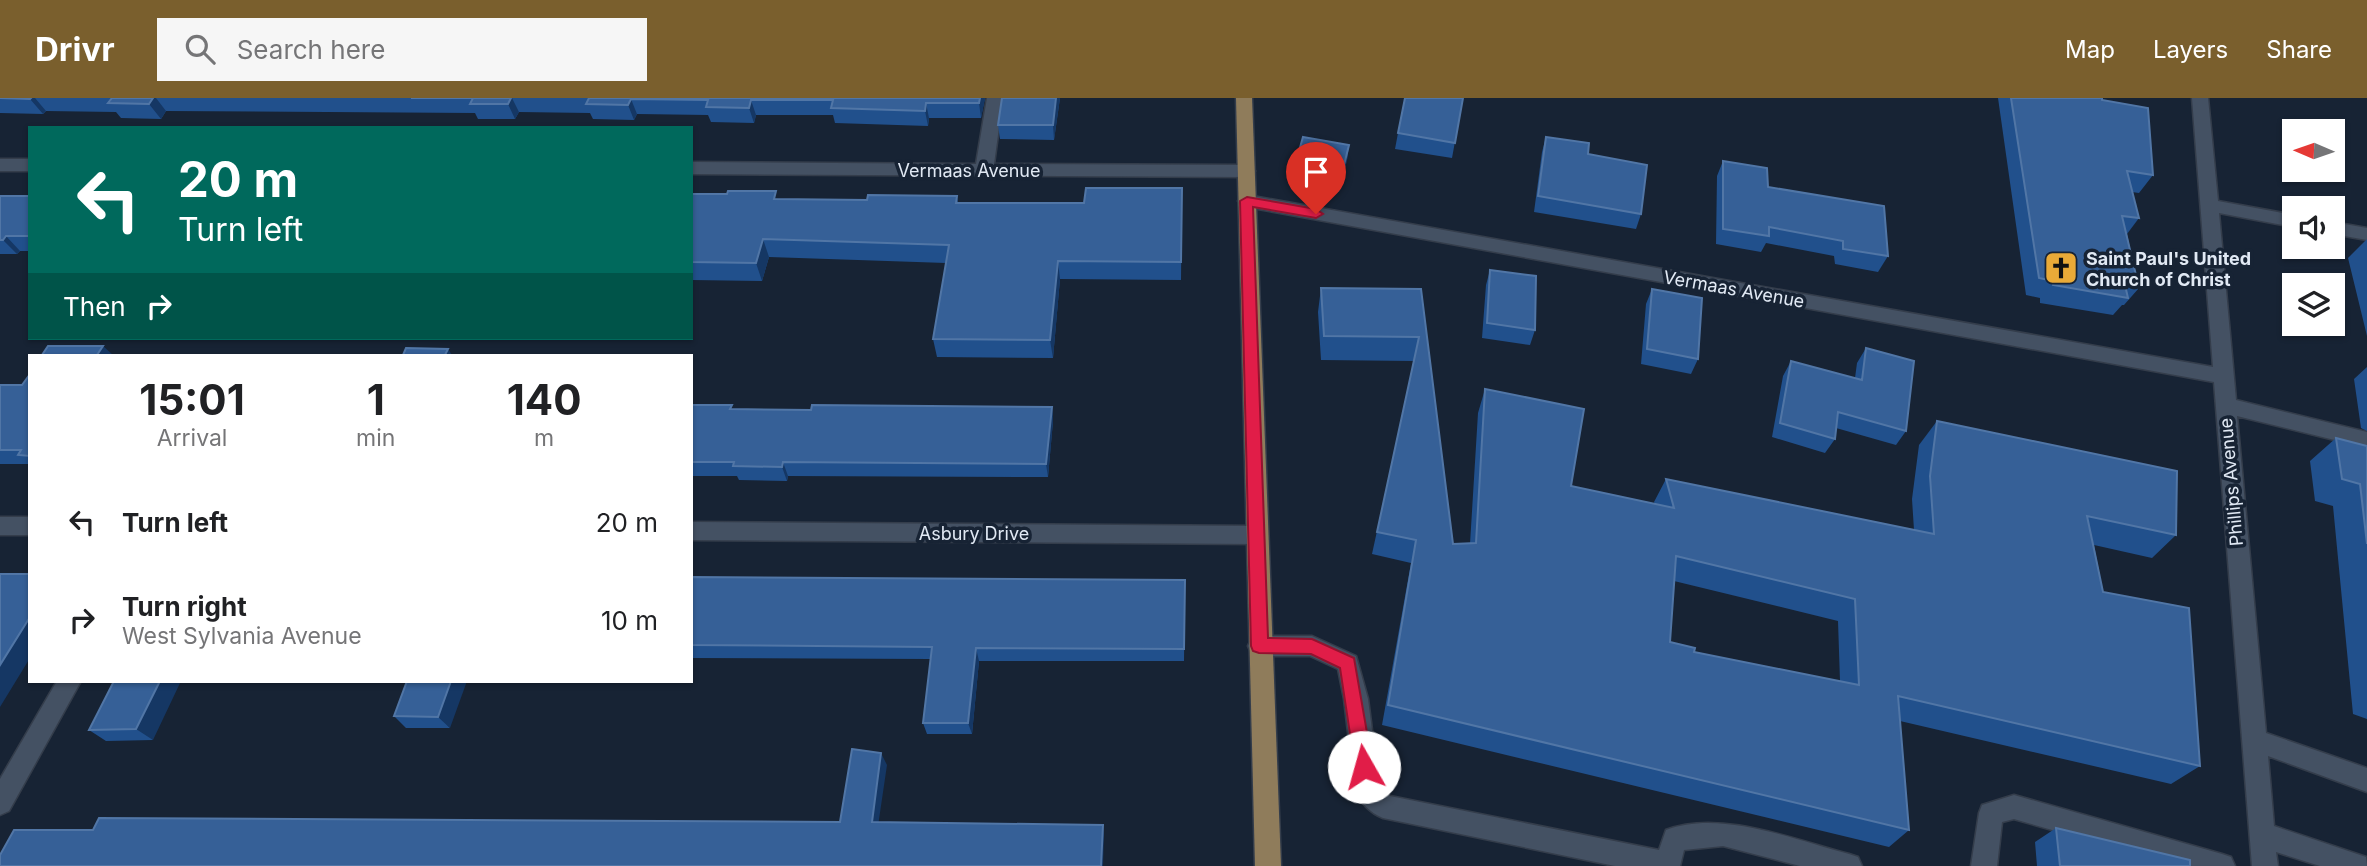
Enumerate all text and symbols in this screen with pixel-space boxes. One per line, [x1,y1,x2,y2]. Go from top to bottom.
search box [157,18,647,81]
text: Drivr [35,29,115,69]
icon: search [181,30,219,68]
text: Search here [237,34,385,65]
text: Map [2065,35,2115,64]
text: Layers [2153,35,2228,64]
text: Share [2266,35,2332,64]
north arrow [2282,119,2345,182]
map controls [2282,119,2345,336]
pin [1286,142,1346,214]
text: 20 m [178,150,298,209]
icon: arrive [1297,153,1335,191]
icon: left [63,154,154,245]
street label: Vermaas Avenue [898,160,1040,181]
button: sound [2282,196,2345,259]
text: Turn left [178,210,303,249]
place label: Saint Paul's United Church of Christ [2086,248,2251,290]
church icon: Saint Paul's United Church of Christ [2042,249,2080,287]
street label: Vermaas Avenue [1662,266,1806,312]
button: layers [2282,273,2345,336]
icon: right [140,287,178,325]
text: Then [63,291,126,322]
text: 15:01 [139,374,245,425]
text: 1 [367,374,385,425]
text: 140 [507,374,582,425]
street label: Phillips Avenue [2215,417,2247,547]
text: Arrival [157,424,227,452]
text: min [356,424,395,452]
text: m [534,424,554,452]
icon: left [63,503,101,541]
text: Turn left [122,507,228,538]
text: 20 m [596,507,658,538]
street label: Asbury Drive [919,523,1029,544]
text: Turn right [122,591,247,622]
icon: right [63,601,101,639]
text: 10 m [601,605,658,636]
text: West Sylvania Avenue [122,622,362,650]
position arrow [1327,730,1401,804]

